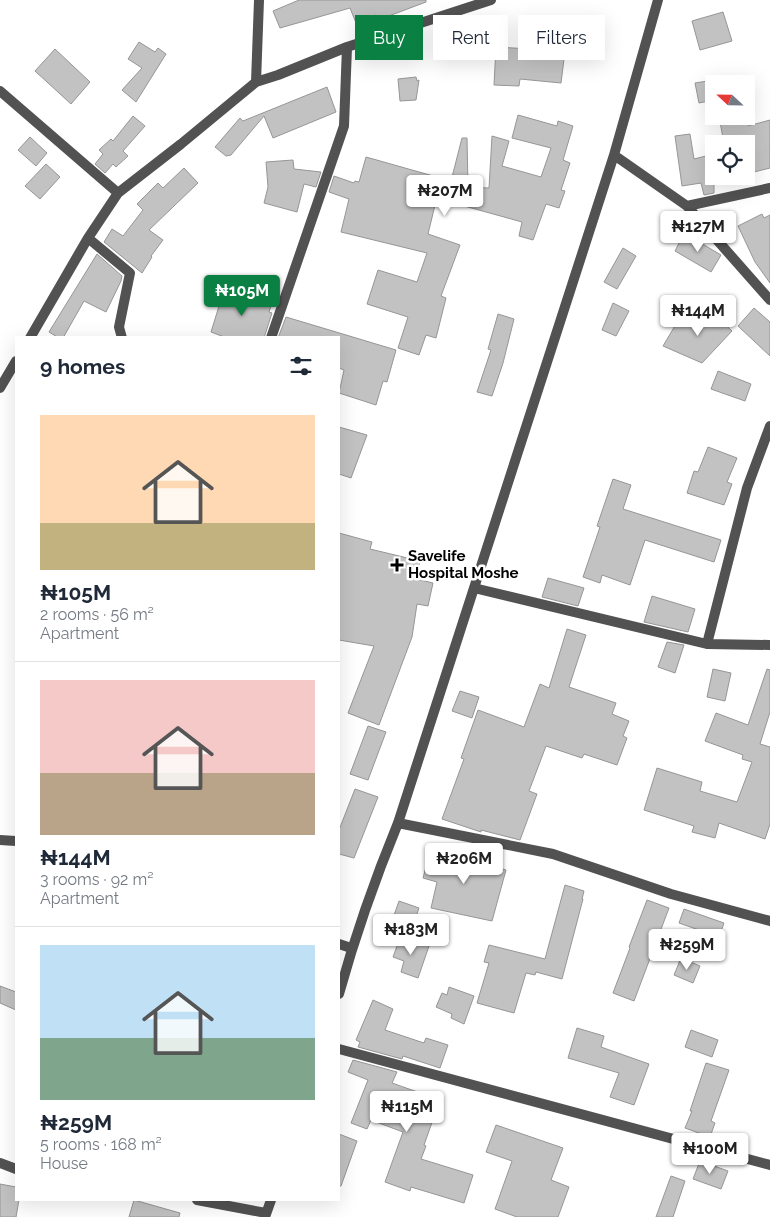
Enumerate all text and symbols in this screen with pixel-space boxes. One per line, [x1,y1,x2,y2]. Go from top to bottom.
chip: Buy [355,15,423,60]
chip: Rent [433,15,508,60]
chip: Filters [518,15,605,60]
north arrow [705,75,755,125]
map controls [705,75,755,185]
button: locate [705,135,755,185]
pin: ₦207M [410,174,480,217]
text: ₦207M [417,181,473,200]
pin: ₦127M [663,210,733,253]
text: ₦127M [671,217,725,236]
pin: ₦105M [207,274,277,317]
text: ₦105M [215,281,269,300]
pin: ₦144M [663,294,733,337]
text: ₦144M [671,301,725,320]
icon: filters [287,352,315,380]
text: 9 homes [40,354,125,379]
icon: home [133,447,223,537]
place label: Savelife Hospital Moshe [408,547,519,582]
marker: Savelife Hospital Moshe [390,558,404,572]
text: ₦105M [40,580,111,605]
text: 2 rooms · 56 m² [40,605,154,624]
text: Apartment [40,624,119,643]
icon: home [133,713,223,803]
pin: ₦206M [429,842,499,885]
text: ₦144M [40,845,111,870]
text: ₦206M [436,849,492,868]
text: 3 rooms · 92 m² [40,870,153,889]
text: Apartment [40,889,119,908]
pin: ₦183M [376,914,446,956]
text: ₦183M [384,920,438,939]
pin: ₦259M [652,928,722,971]
text: ₦259M [660,935,714,954]
icon: home [133,978,223,1068]
pin: ₦115M [372,1090,442,1133]
text: ₦115M [381,1097,433,1116]
text: ₦259M [40,1110,112,1135]
pin: ₦100M [675,1132,745,1175]
text: 5 rooms · 168 m² [40,1135,162,1154]
text: ₦100M [682,1139,738,1158]
text: House [40,1154,88,1173]

